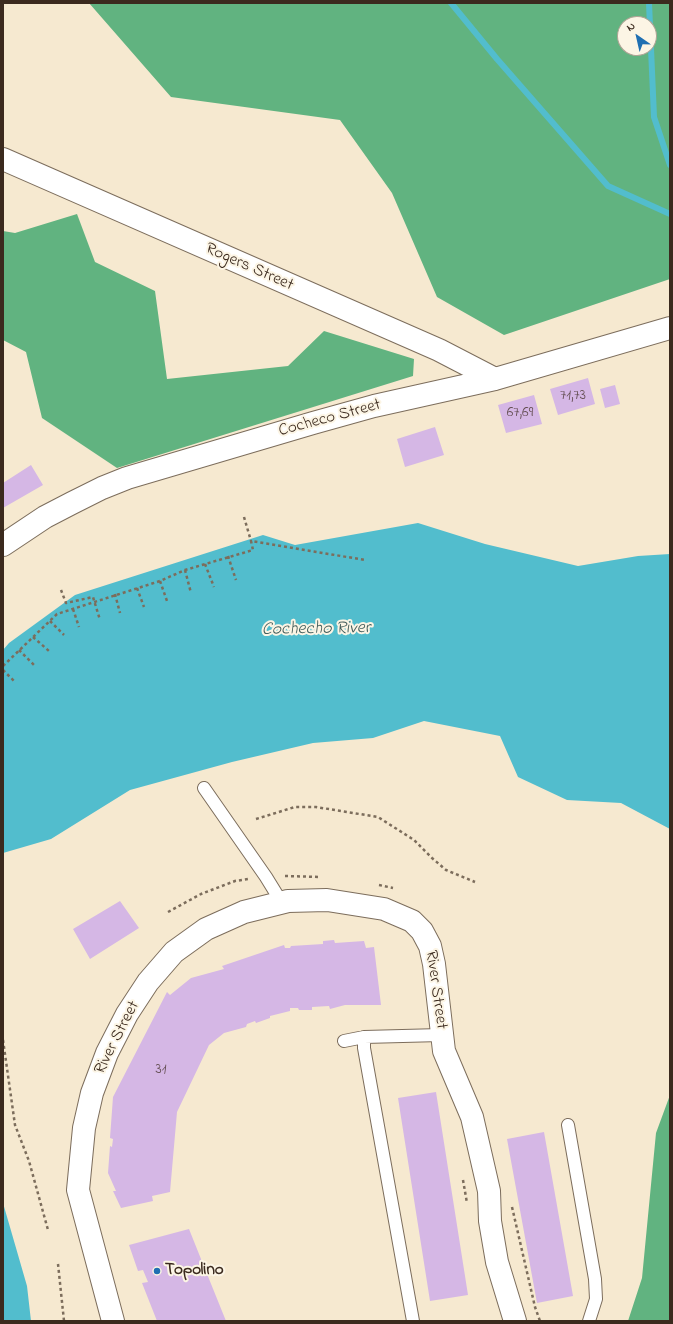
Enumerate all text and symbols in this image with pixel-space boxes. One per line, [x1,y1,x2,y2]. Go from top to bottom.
north arrow [617,16,657,56]
text: N [623,18,638,36]
street label: Rogers Street [202,239,296,297]
house number: 71,73 [560,388,586,406]
street label: Cocheco Street [277,396,383,442]
house number: 67,69 [507,405,533,423]
water label: Cochecho River [262,618,370,642]
street label: River Street [419,949,451,1031]
street label: River Street [91,998,145,1078]
house number: 31 [156,1062,166,1080]
place label: Topolino [165,1261,224,1281]
marker: Topolino [152,1266,162,1276]

